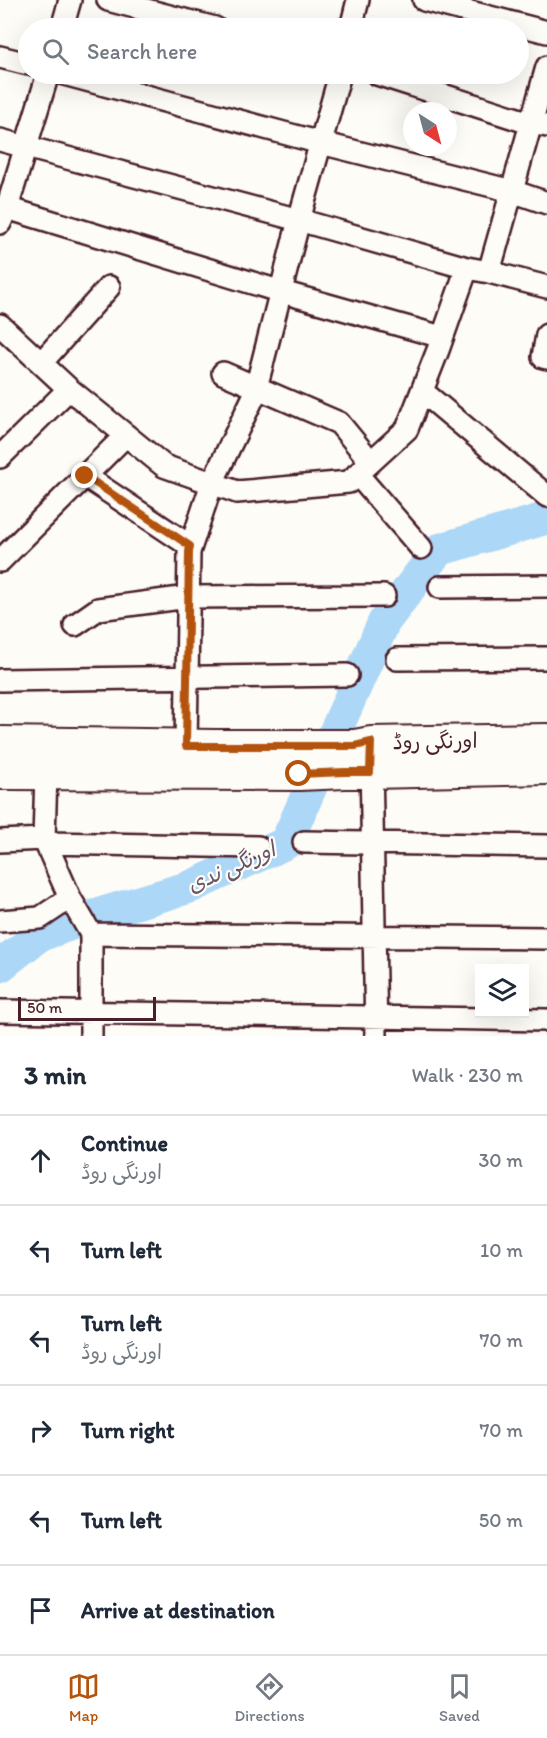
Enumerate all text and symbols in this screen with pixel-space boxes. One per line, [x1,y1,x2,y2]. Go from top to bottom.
search box [18,18,529,84]
icon: search [39,35,72,68]
text: Search here [87,38,197,65]
north arrow [403,102,457,156]
route end [71,462,97,488]
street label: اورنگی روڈ [392,728,478,756]
route start [285,760,311,786]
water label: اورنگی ندی [183,835,282,899]
map controls [475,964,529,1018]
button: layers [475,964,529,1018]
scale bar [18,994,156,1022]
text: 50 m [27,998,62,1017]
text: 3 min [24,1059,86,1091]
text: Walk · 230 m [411,1063,523,1087]
text: Continue [81,1130,168,1157]
icon: ahead [24,1144,57,1177]
text: 30 m [478,1148,523,1172]
text: اورنگی روڈ [81,1160,162,1184]
icon: left [24,1234,57,1267]
text: Turn left [81,1237,162,1264]
text: 10 m [480,1238,523,1262]
text: Turn left [81,1310,162,1337]
icon: left [24,1324,57,1357]
text: 70 m [479,1328,523,1352]
text: اورنگی روڈ [81,1340,162,1364]
icon: right [24,1414,57,1447]
text: Turn right [81,1417,175,1444]
text: 70 m [479,1418,523,1442]
icon: left [24,1504,57,1537]
text: Turn left [81,1507,162,1534]
text: 50 m [479,1508,523,1532]
icon: arrive [24,1594,57,1627]
text: Arrive at destination [81,1597,275,1624]
tab: Map [67,1670,100,1725]
tab: Directions [234,1670,305,1725]
tab: Saved [439,1670,480,1725]

